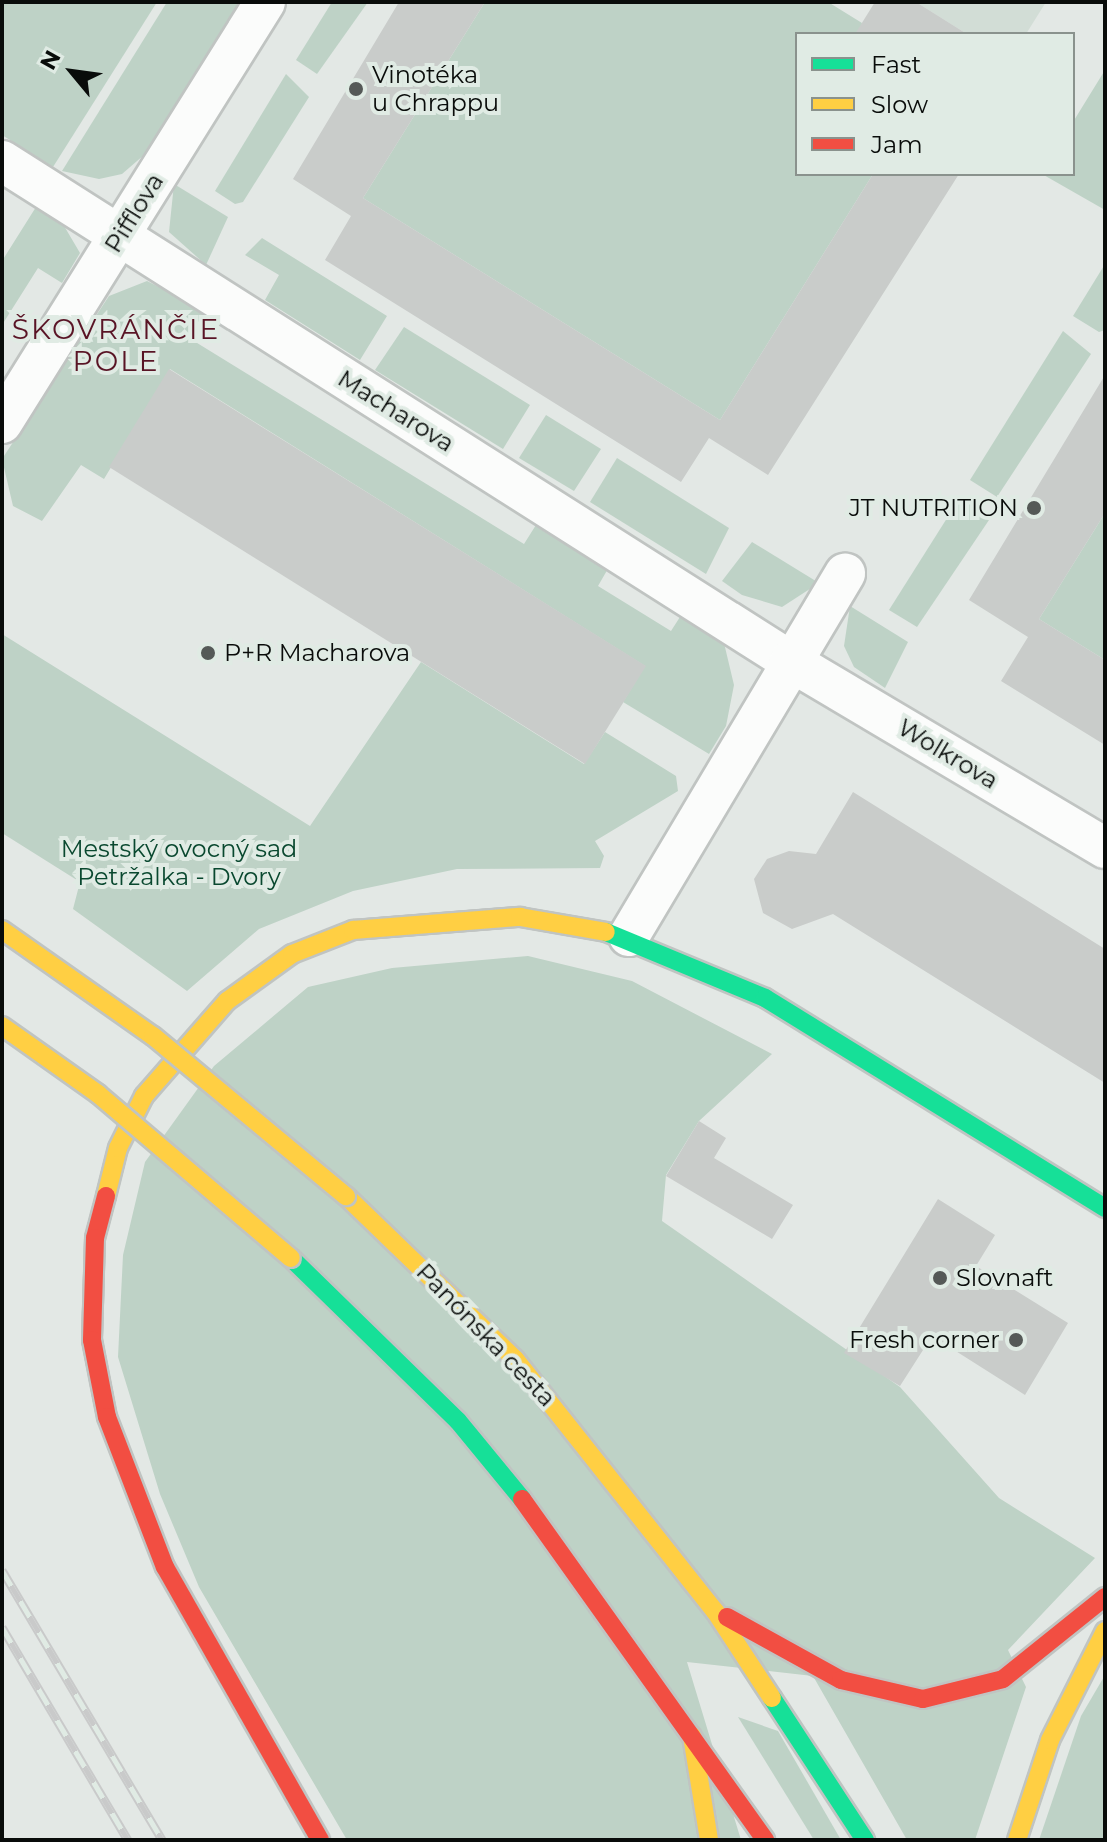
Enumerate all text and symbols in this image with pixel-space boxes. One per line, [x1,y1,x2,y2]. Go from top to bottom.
north arrow [32,32,112,112]
legend [795,32,1075,176]
text: N [34,46,67,74]
text: Fast [871,50,921,79]
place label: Vinotéka u Chrappu [372,61,499,117]
marker: Vinotéka u Chrappu [347,80,365,98]
text: Slow [871,90,928,119]
text: Jam [871,130,923,159]
street label: Pifflova [99,168,169,258]
district label: ŠKOVRÁNČIE POLE [12,312,220,378]
street label: Macharova [333,364,459,458]
place label: JT NUTRITION [849,494,1018,522]
marker: JT NUTRITION [1025,499,1043,517]
place label: P+R Macharova [224,639,410,667]
marker: P+R Macharova [199,644,217,662]
street label: Wolkrova [893,713,1003,795]
park label: Mestský ovocný sad Petržalka - Dvory [61,835,297,891]
street label: Panónska cesta [410,1257,562,1413]
place label: Slovnaft [956,1264,1053,1292]
marker: Slovnaft [931,1269,949,1287]
place label: Fresh corner [849,1326,1000,1354]
marker: Fresh corner [1007,1331,1025,1349]

